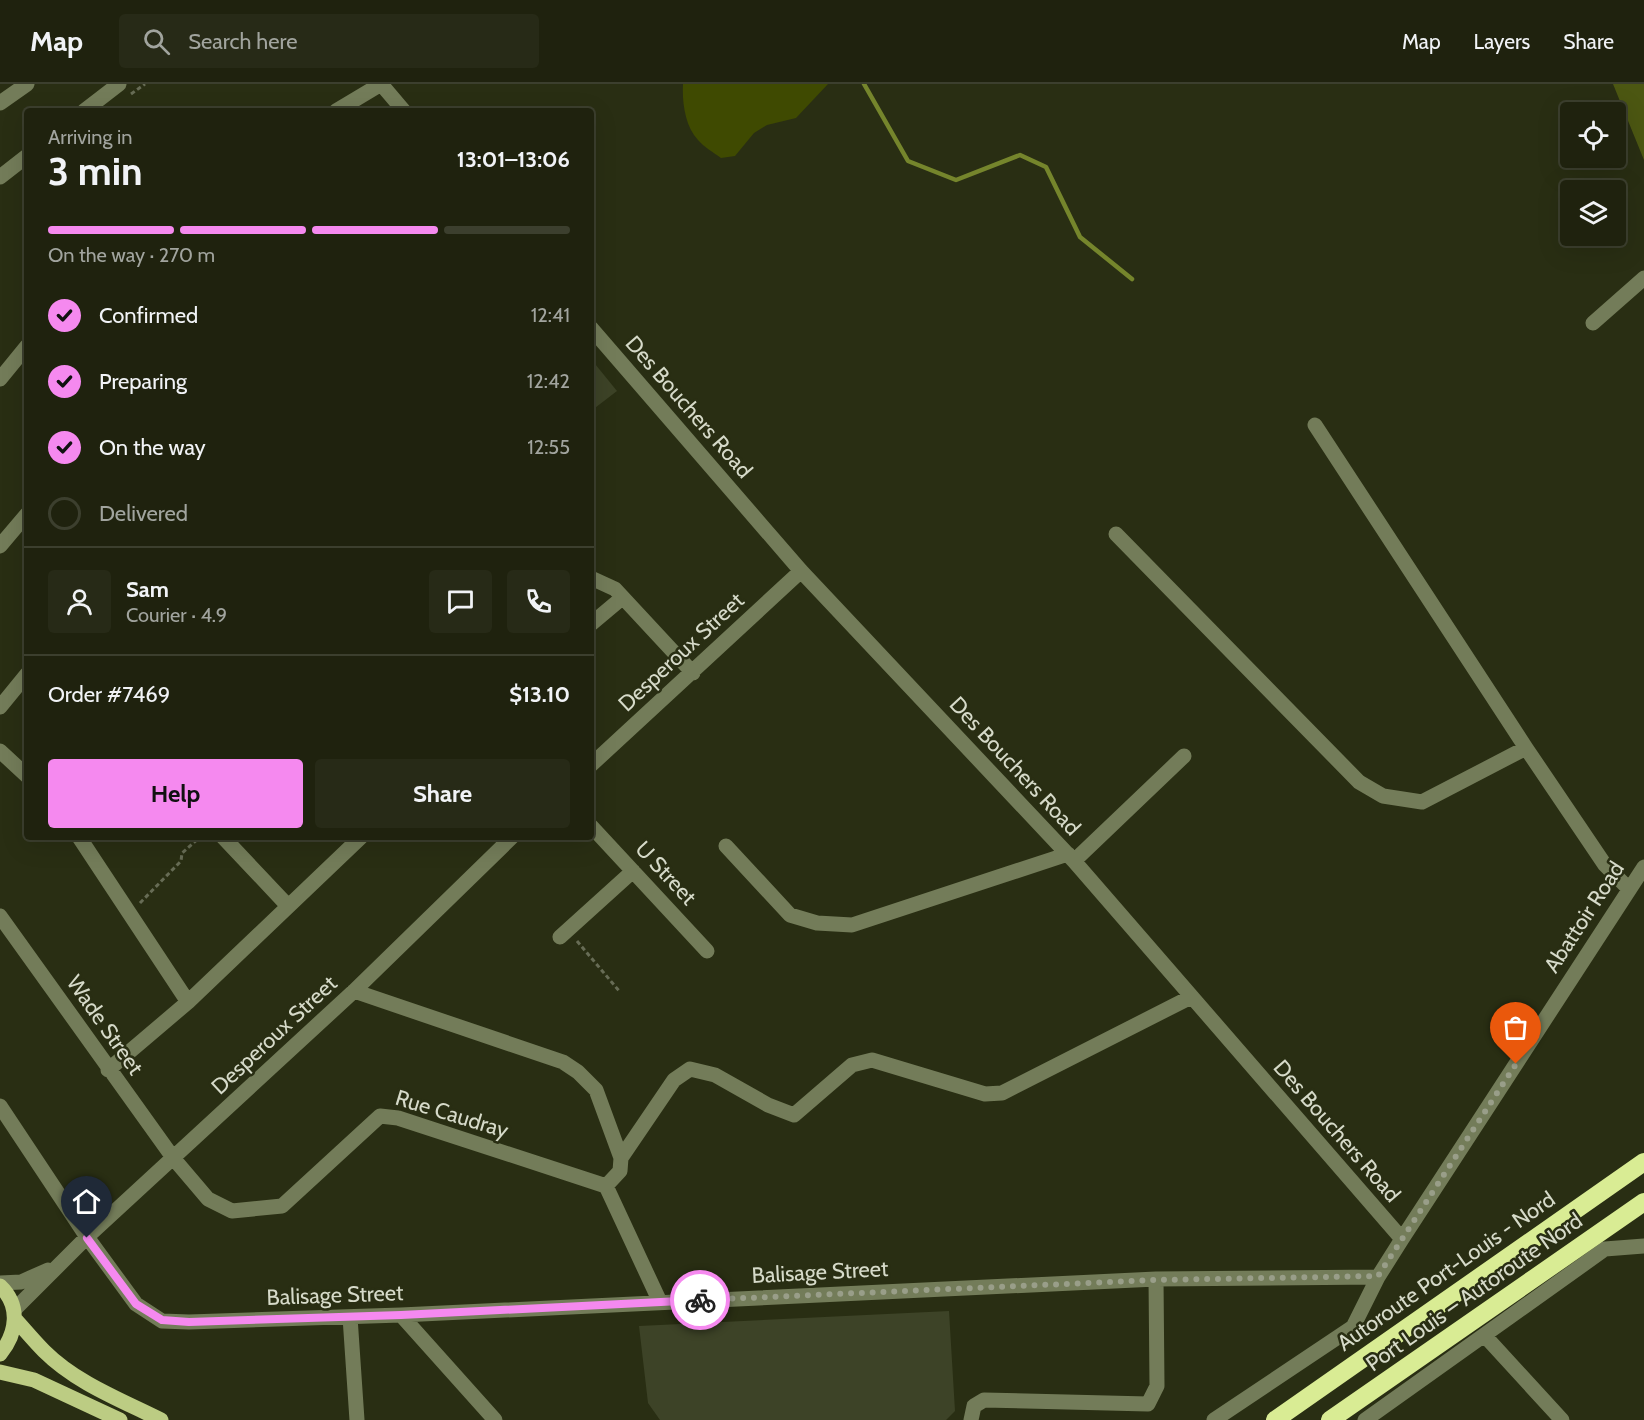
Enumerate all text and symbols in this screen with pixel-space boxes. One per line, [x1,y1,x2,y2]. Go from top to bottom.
search box [119,14,539,68]
text: Map [30,24,83,58]
icon: search [140,25,173,58]
text: Search here [188,28,297,55]
text: Map [1402,29,1441,54]
text: Layers [1474,29,1530,54]
text: Share [1563,29,1614,54]
map controls [1560,102,1626,246]
button: locate [1560,102,1626,168]
text: Arriving in [48,125,132,149]
text: 13:01–13:06 [457,146,570,173]
text: 3 min [48,147,143,195]
button: layers [1560,180,1626,246]
text: On the way · 270 m [48,243,215,267]
icon: check [48,299,81,332]
text: Confirmed [99,302,198,329]
text: 12:41 [531,303,570,327]
street label: Des Bouchers Road [620,330,758,484]
icon: check [48,365,81,398]
text: Preparing [99,368,187,395]
text: 12:42 [527,369,570,393]
icon: check [48,431,81,464]
text: On the way [99,434,206,461]
text: 12:55 [527,435,570,459]
text: Delivered [99,500,188,527]
button: person [48,570,111,633]
button: chat [429,570,492,633]
button: phone [507,570,570,633]
text: Sam [126,576,169,603]
street label: Desperoux Street [613,586,750,717]
text: Courier · 4.9 [126,603,227,627]
text: Order #7469 [48,681,170,708]
text: $13.10 [509,681,570,708]
street label: Des Bouchers Road [944,691,1086,841]
button: Help [48,759,303,828]
button: Share [315,759,570,828]
street label: U Street [630,835,703,911]
street label: Abattoir Road [1538,856,1630,978]
street label: Desperoux Street [206,969,343,1100]
street label: Wade Street [61,970,150,1081]
pin [1490,1002,1541,1064]
icon: bag [1499,1011,1532,1044]
street label: Des Bouchers Road [1268,1054,1406,1208]
street label: Rue Caudray [392,1084,512,1144]
pin [61,1176,112,1238]
icon: home [70,1185,103,1218]
street label: Autoroute Port-Louis - Nord [1332,1185,1560,1357]
street label: Port Louis – Autoroute Nord [1361,1207,1587,1377]
street label: Balisage Street [751,1255,890,1289]
courier [670,1270,730,1330]
street label: Balisage Street [266,1279,404,1311]
icon: bike [684,1284,717,1317]

